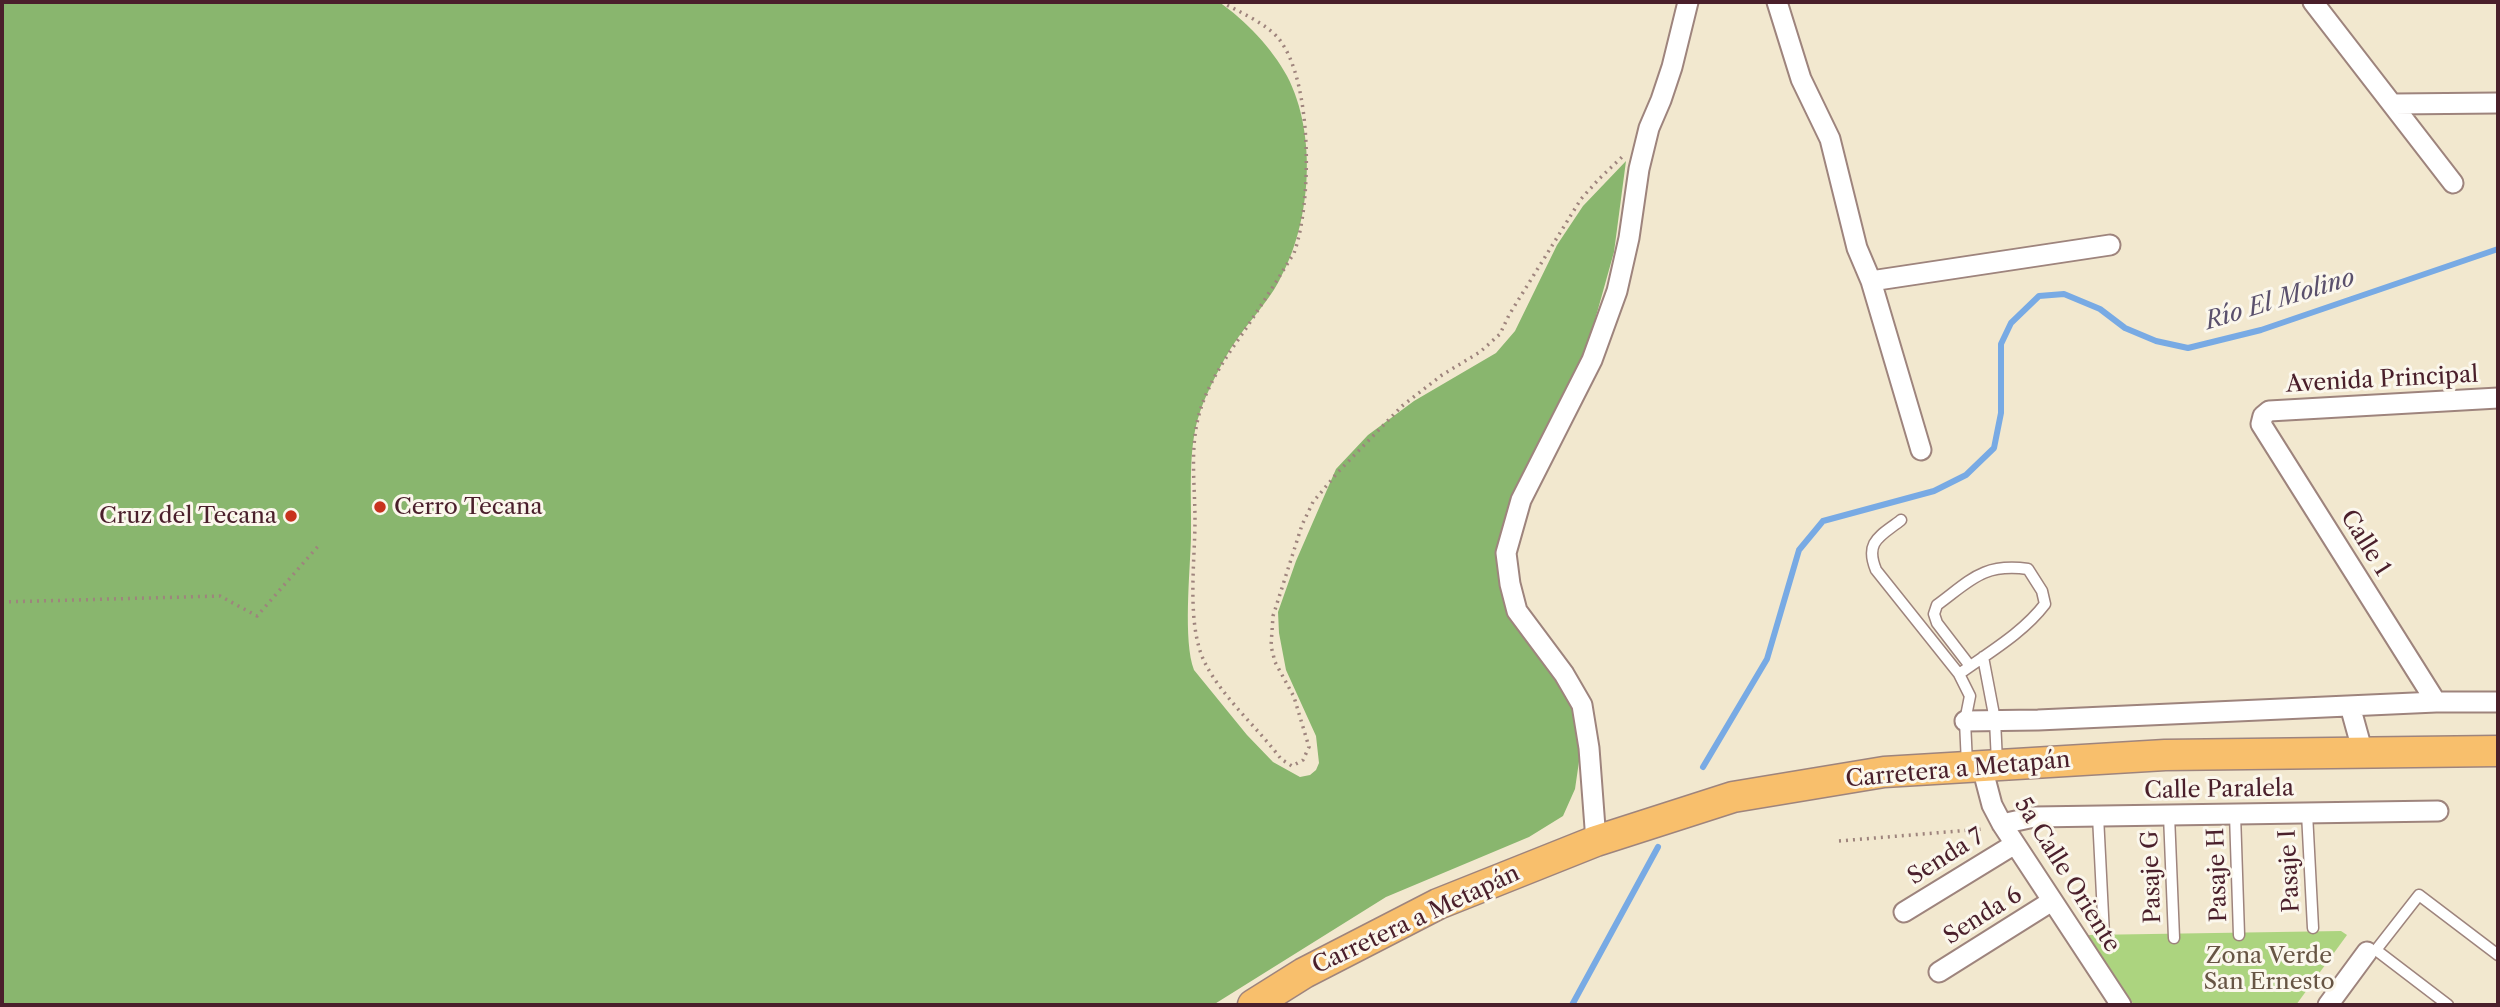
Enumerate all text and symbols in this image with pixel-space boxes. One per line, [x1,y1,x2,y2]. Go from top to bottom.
water label: Río El Molino [2202,264,2358,336]
street label: Avenida Principal [2285,361,2479,399]
place label: Cerro Tecana [394,493,543,521]
marker: Cerro Tecana [372,499,388,515]
place label: Cruz del Tecana [99,502,277,530]
street label: Calle 1 [2334,505,2396,581]
marker: Cruz del Tecana [283,508,299,524]
street label: Carretera a Metapán [1844,746,2072,794]
street label: Calle Paralela [2144,775,2294,805]
street label: 5a Calle Oriente [2008,792,2126,958]
street label: Senda 7 [1903,823,1989,891]
street label: Pasaje H [2203,827,2233,923]
street label: Pasaje I [2274,829,2306,913]
street label: Pasaje G [2137,830,2167,924]
street label: Carretera a Metapán [1308,860,1524,980]
street label: Senda 6 [1939,881,2027,951]
park label: Zona Verde San Ernesto [2203,942,2335,996]

